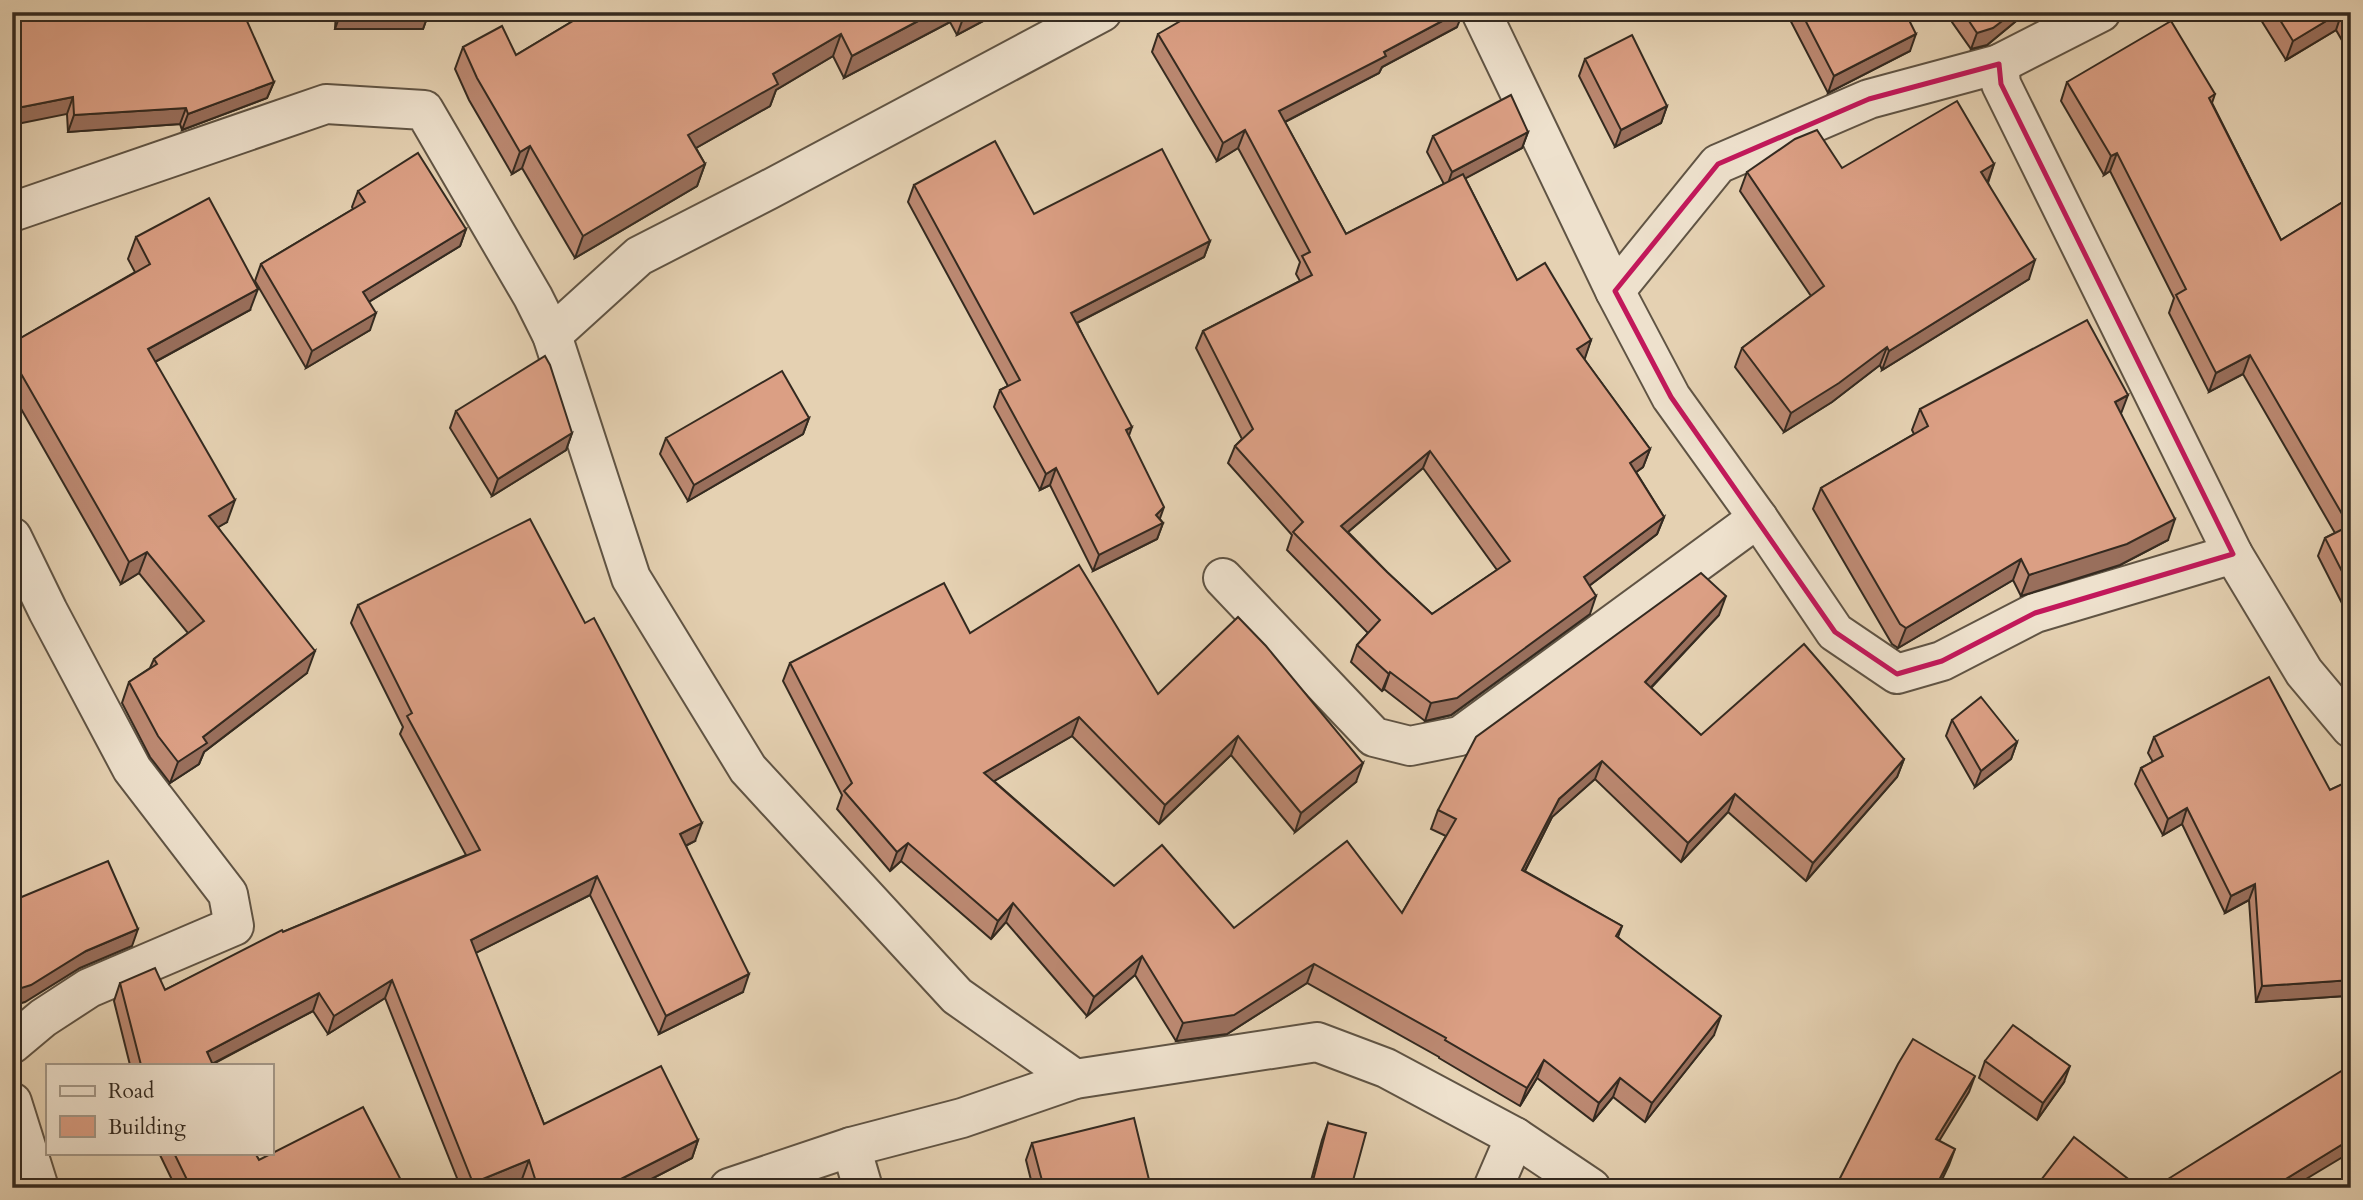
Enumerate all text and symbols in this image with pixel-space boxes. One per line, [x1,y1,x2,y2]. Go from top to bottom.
legend [46,1064,273,1154]
text: Road [108,1077,154,1106]
text: Building [108,1113,186,1142]

